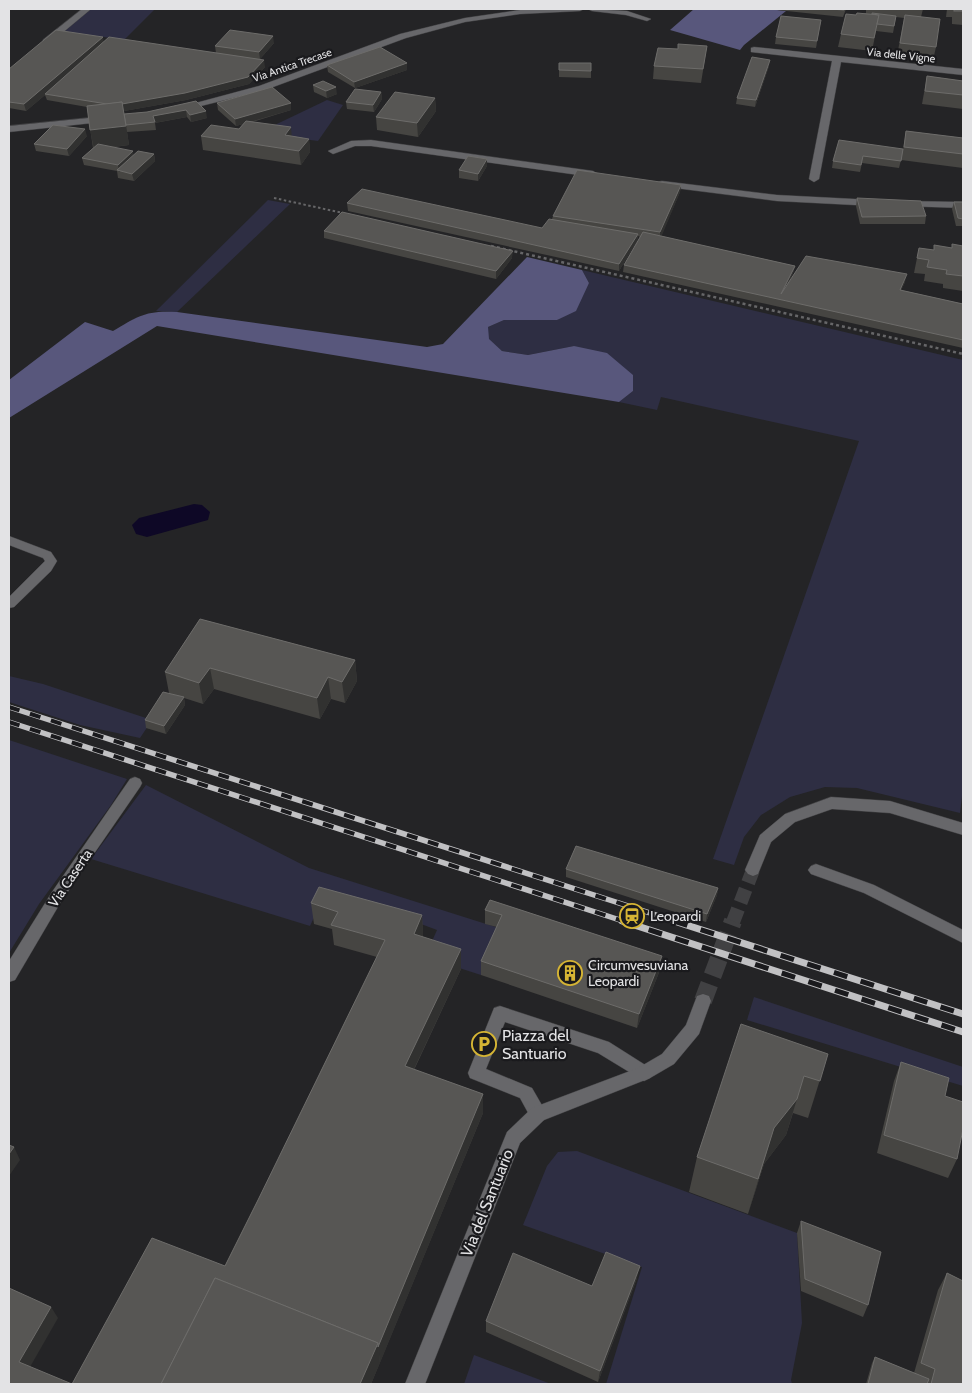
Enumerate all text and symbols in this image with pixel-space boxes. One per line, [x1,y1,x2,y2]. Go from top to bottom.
street label: Via delle Vigne [866,44,936,66]
street label: Via Antica Trecase [250,45,334,85]
street label: Via Caserta [44,845,96,910]
station icon: Leopardi [619,903,645,929]
place label: Leopardi [650,907,701,925]
place label: Circumvesuviana Leopardi [588,956,689,990]
building icon: Circumvesuviana Leopardi [557,960,583,986]
place label: Piazza del Santuario [502,1026,570,1063]
parking icon: Piazza del Santuario [471,1031,497,1057]
street label: Via del Santuario [457,1146,517,1259]

